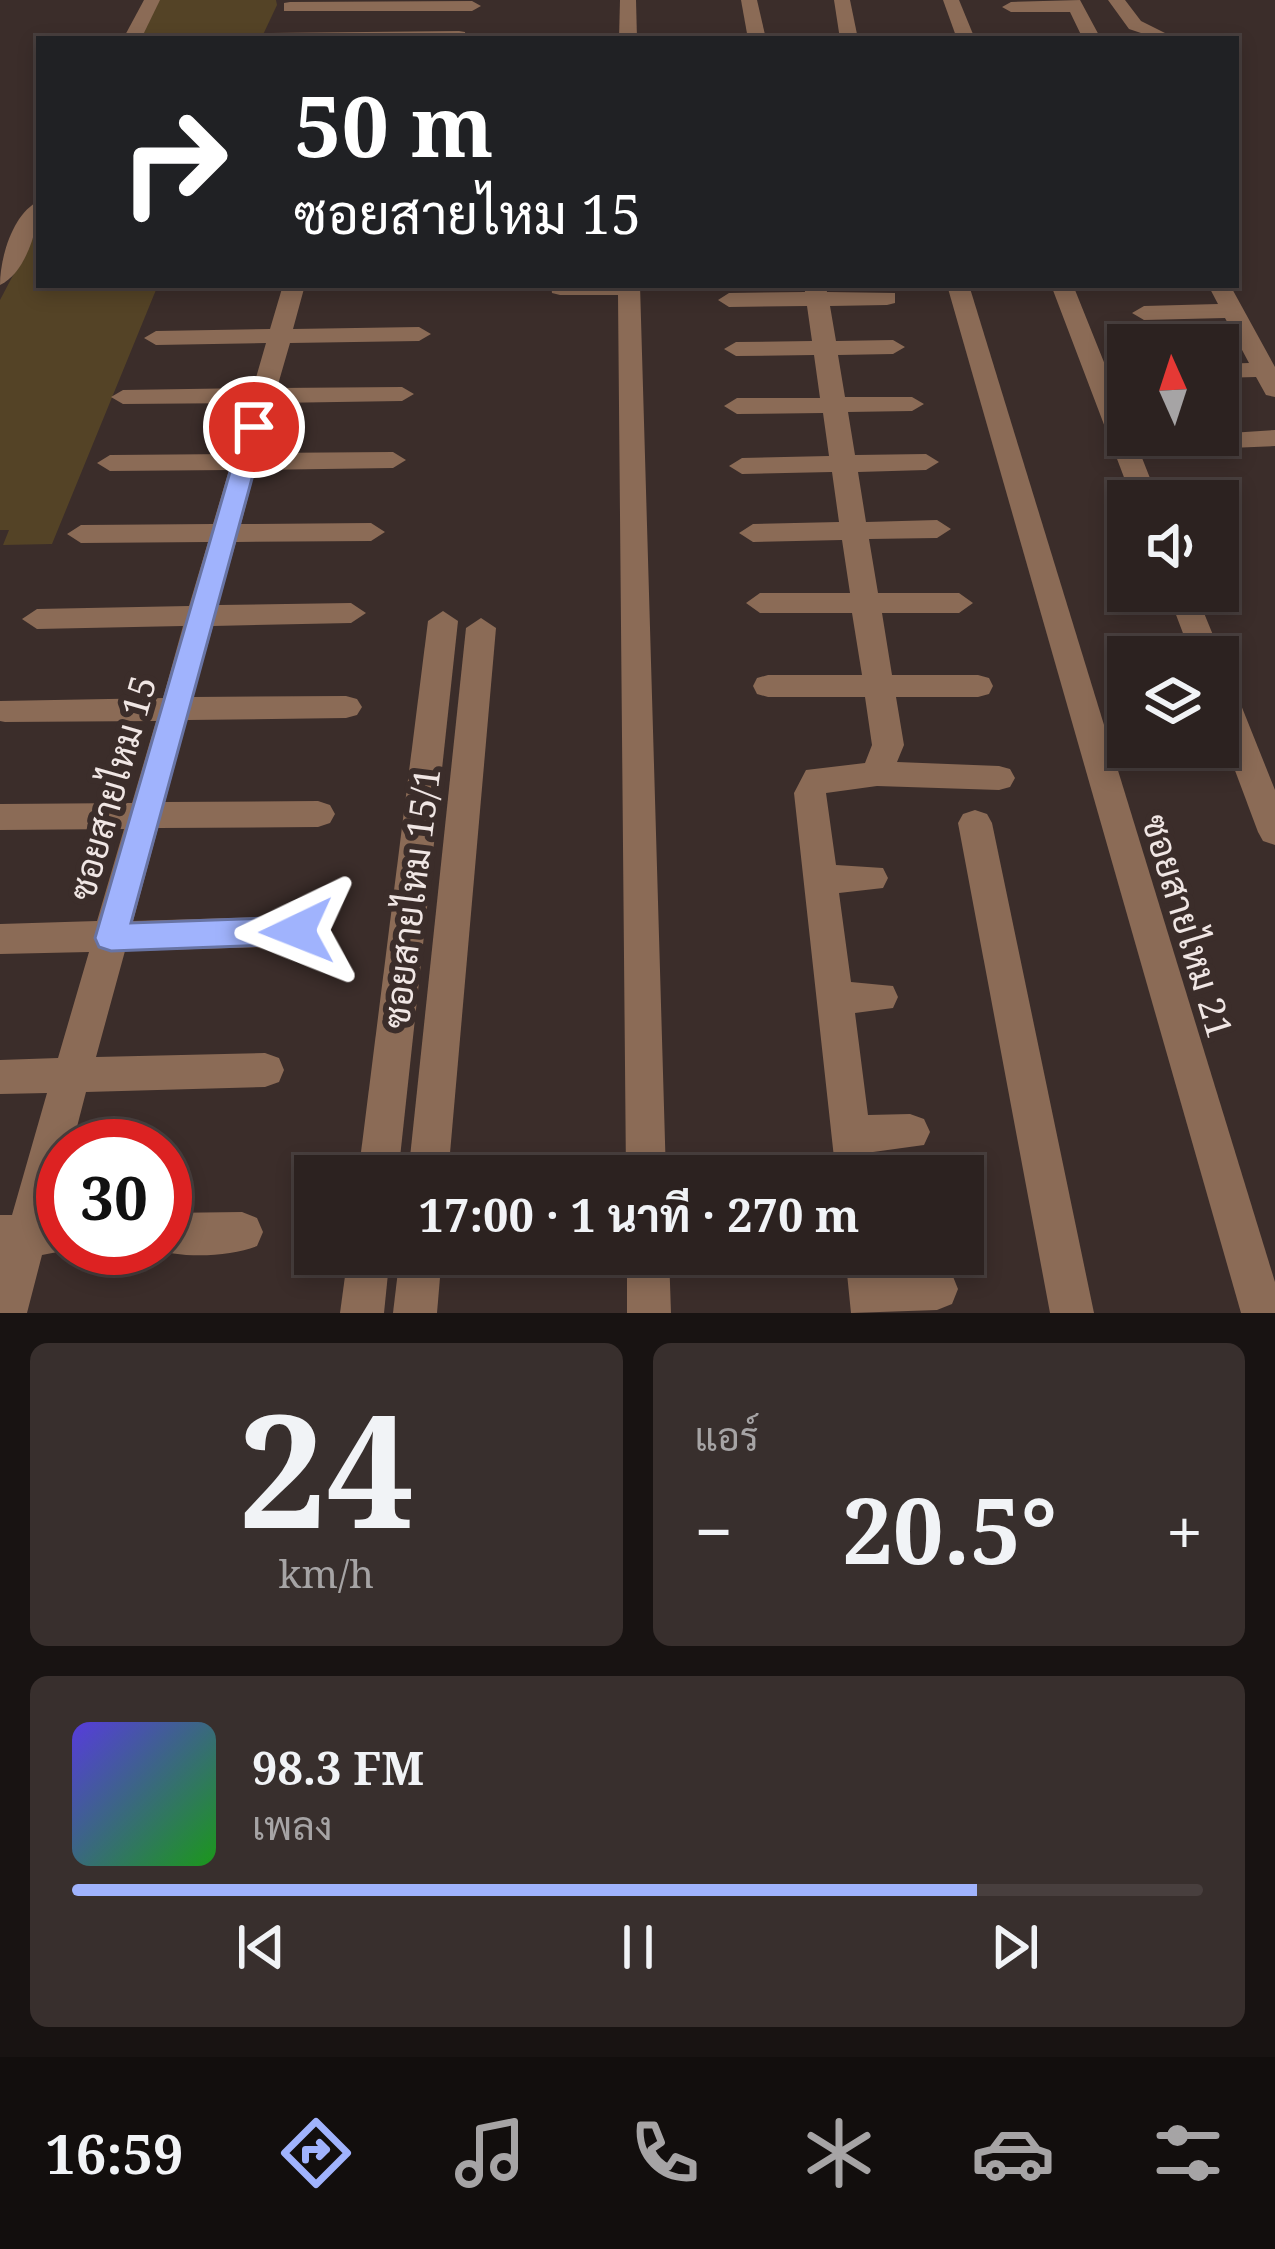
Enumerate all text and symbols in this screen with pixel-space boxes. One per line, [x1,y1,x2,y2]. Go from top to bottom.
text: 50 m [294,67,494,182]
icon: right [96,84,252,240]
text: ซอยสายไหม 15 [294,176,641,250]
north arrow [1107,324,1239,456]
map controls [1107,324,1239,768]
pin [203,376,305,478]
icon: arrive [221,394,287,460]
button: sound [1107,480,1239,612]
button: layers [1107,636,1239,768]
street label: ซอยสายไหม 15 [57,670,167,906]
street label: ซอยสายไหม 15/1 [371,765,451,1031]
street label: ซอยสายไหม 21 [1131,808,1245,1044]
position arrow [234,868,360,994]
speed limit sign: 30 [36,1119,192,1275]
text: 17:00 · 1 นาที · 270 m [419,1184,859,1245]
text: 24 [238,1361,414,1574]
text: แอร์ [695,1409,759,1462]
text: 20.5° [842,1468,1057,1590]
text: − [695,1485,733,1575]
text: + [1166,1485,1203,1575]
text: km/h [278,1546,374,1599]
text: 98.3 FM [252,1737,424,1798]
text: เพลง [252,1798,333,1851]
icon: previous [228,1914,294,1980]
icon: pause [605,1914,671,1980]
icon: next [982,1914,1048,1980]
icon: directions [274,2111,358,2195]
icon: music [448,2111,532,2195]
icon: phone [623,2111,707,2195]
icon: climate [797,2111,881,2195]
icon: car [971,2111,1055,2195]
icon: filters [1146,2111,1230,2195]
text: 16:59 [45,2116,184,2190]

